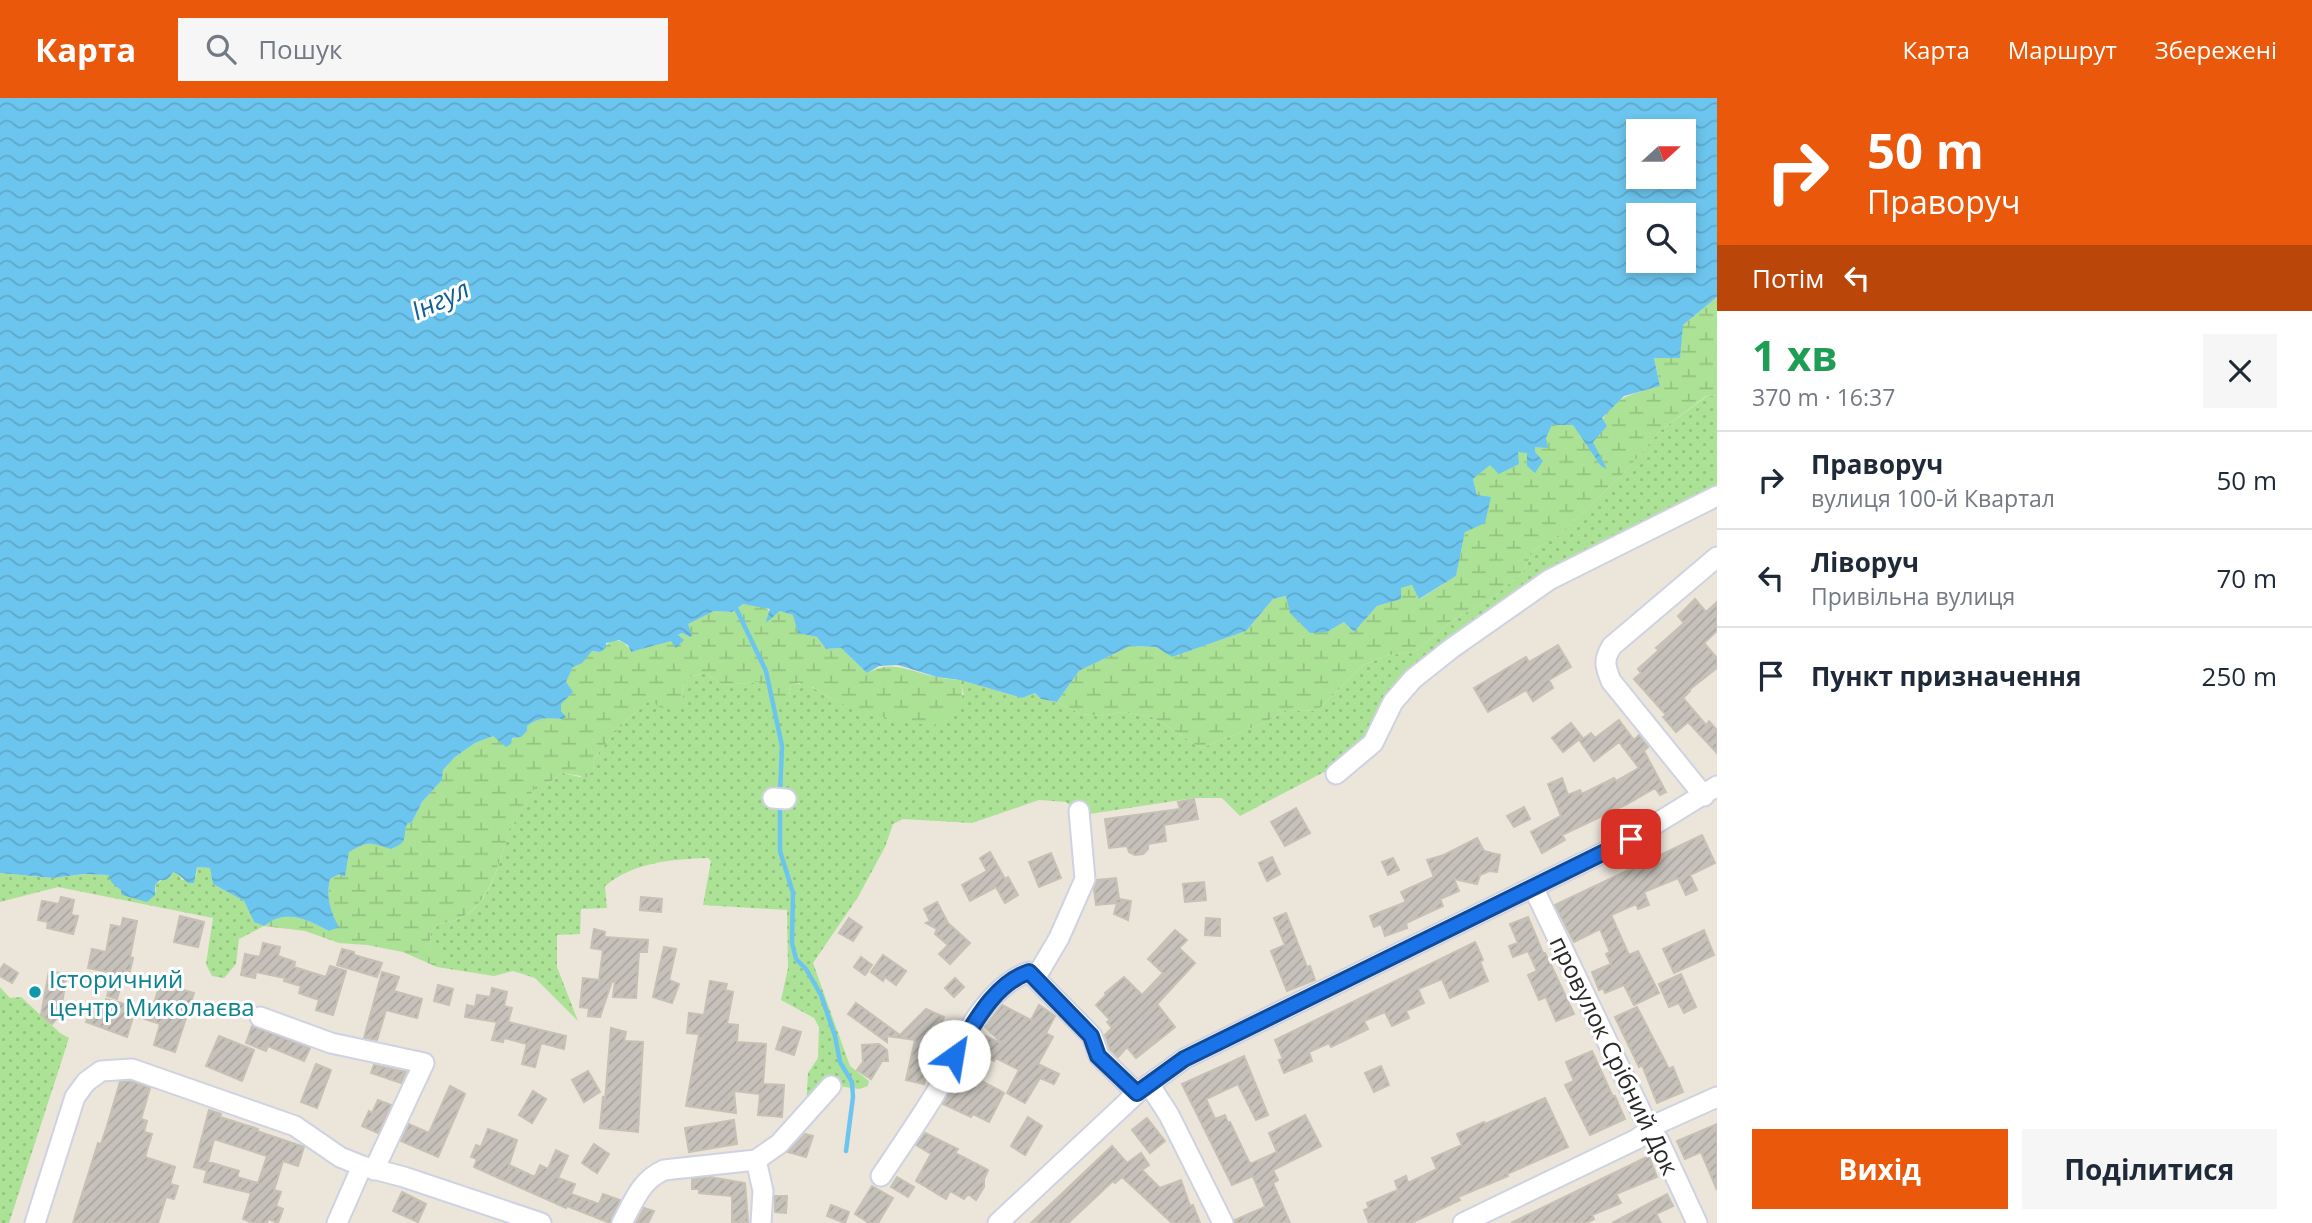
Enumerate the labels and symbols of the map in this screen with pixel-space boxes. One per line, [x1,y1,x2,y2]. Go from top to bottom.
north arrow [1626,119,1696,189]
water label: Інгул [405,270,475,328]
pin [1601,809,1661,869]
street label: провулок Срібний Док [1543,930,1688,1180]
place label: Історичний центр Миколаєва [49,962,255,1023]
marker: Історичний центр Миколаєва [27,984,43,1000]
position arrow [917,1019,991,1093]

